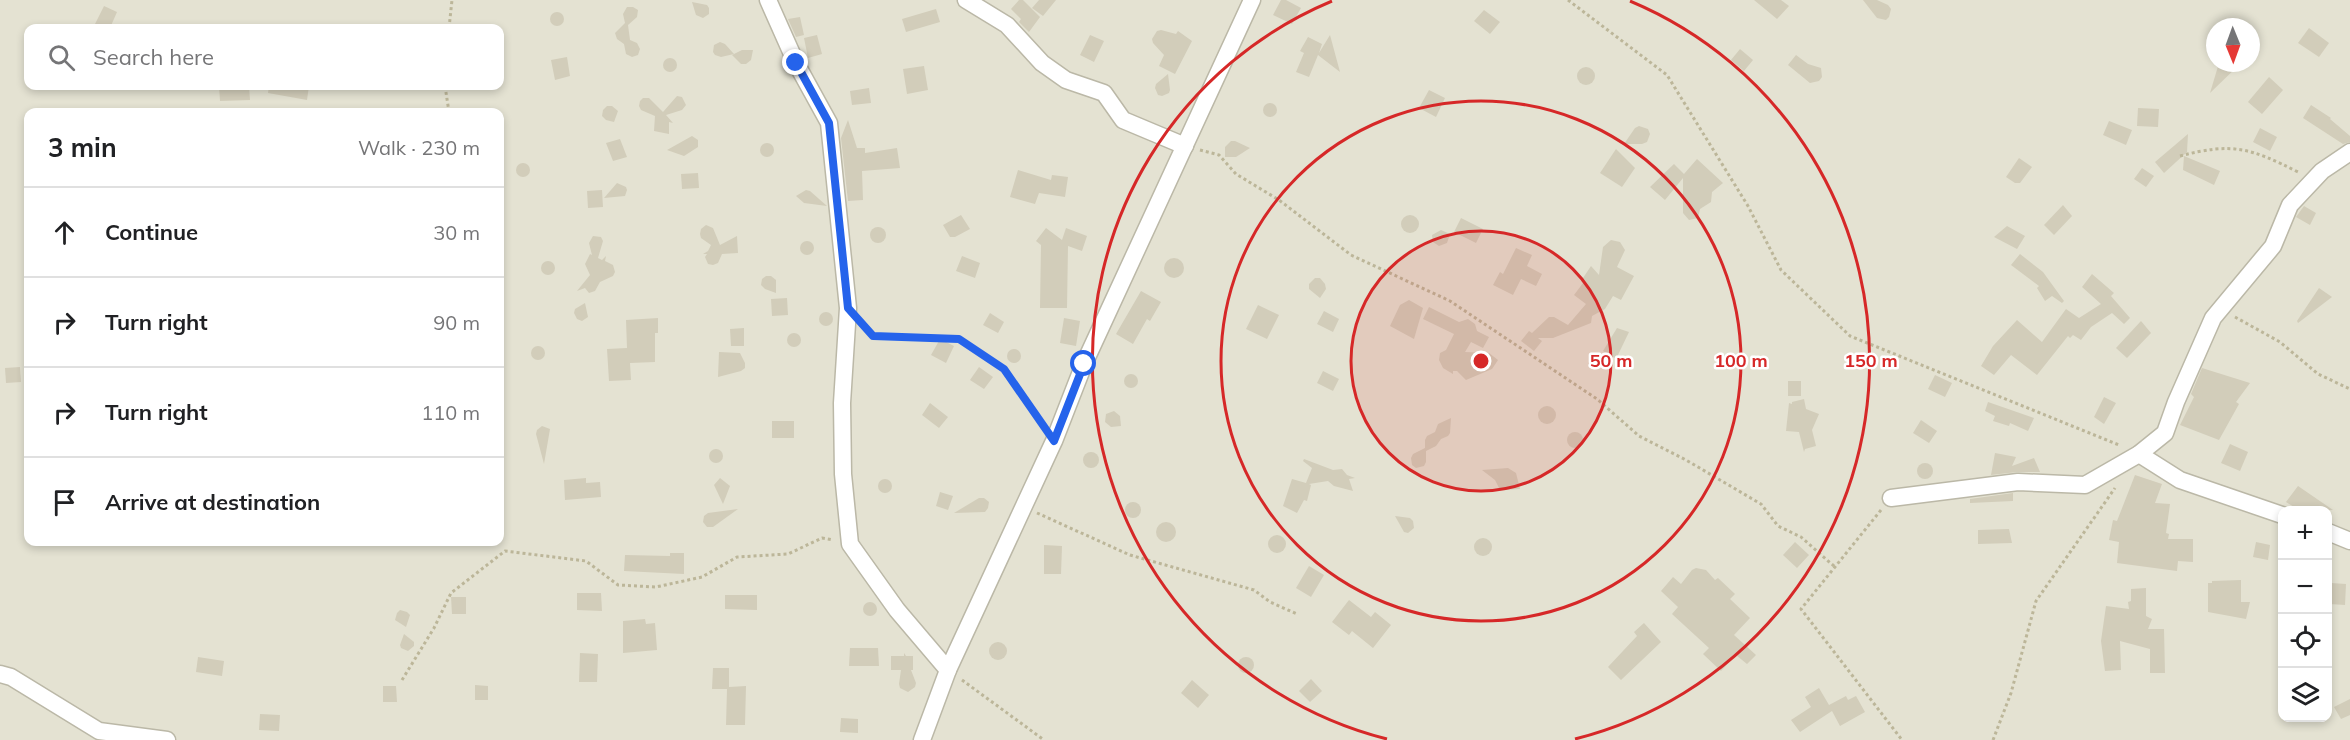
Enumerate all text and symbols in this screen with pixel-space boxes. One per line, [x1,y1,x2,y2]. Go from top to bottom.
north arrow [2206,18,2260,72]
search box [24,24,504,90]
icon: search [45,41,78,74]
text: Search here [93,43,214,71]
route end [782,49,808,75]
text: 3 min [48,131,117,164]
text: Walk · 230 m [358,135,480,160]
icon: ahead [48,216,81,249]
text: Continue [105,218,198,246]
text: 30 m [433,220,480,245]
icon: right [48,306,81,339]
text: Turn right [105,308,208,336]
text: 90 m [433,310,480,335]
text: 50 m [1590,349,1632,372]
text: 100 m [1714,349,1768,372]
text: 150 m [1844,349,1898,372]
route start [1070,350,1096,376]
centre of rings [1471,351,1491,371]
icon: right [48,396,81,429]
text: Turn right [105,398,208,426]
text: 110 m [421,400,480,425]
icon: arrive [48,486,81,519]
text: Arrive at destination [105,488,320,516]
map controls [2278,506,2332,722]
button: + [2278,506,2332,560]
button: − [2278,560,2332,614]
button: locate [2278,614,2332,668]
button: layers [2278,668,2332,722]

